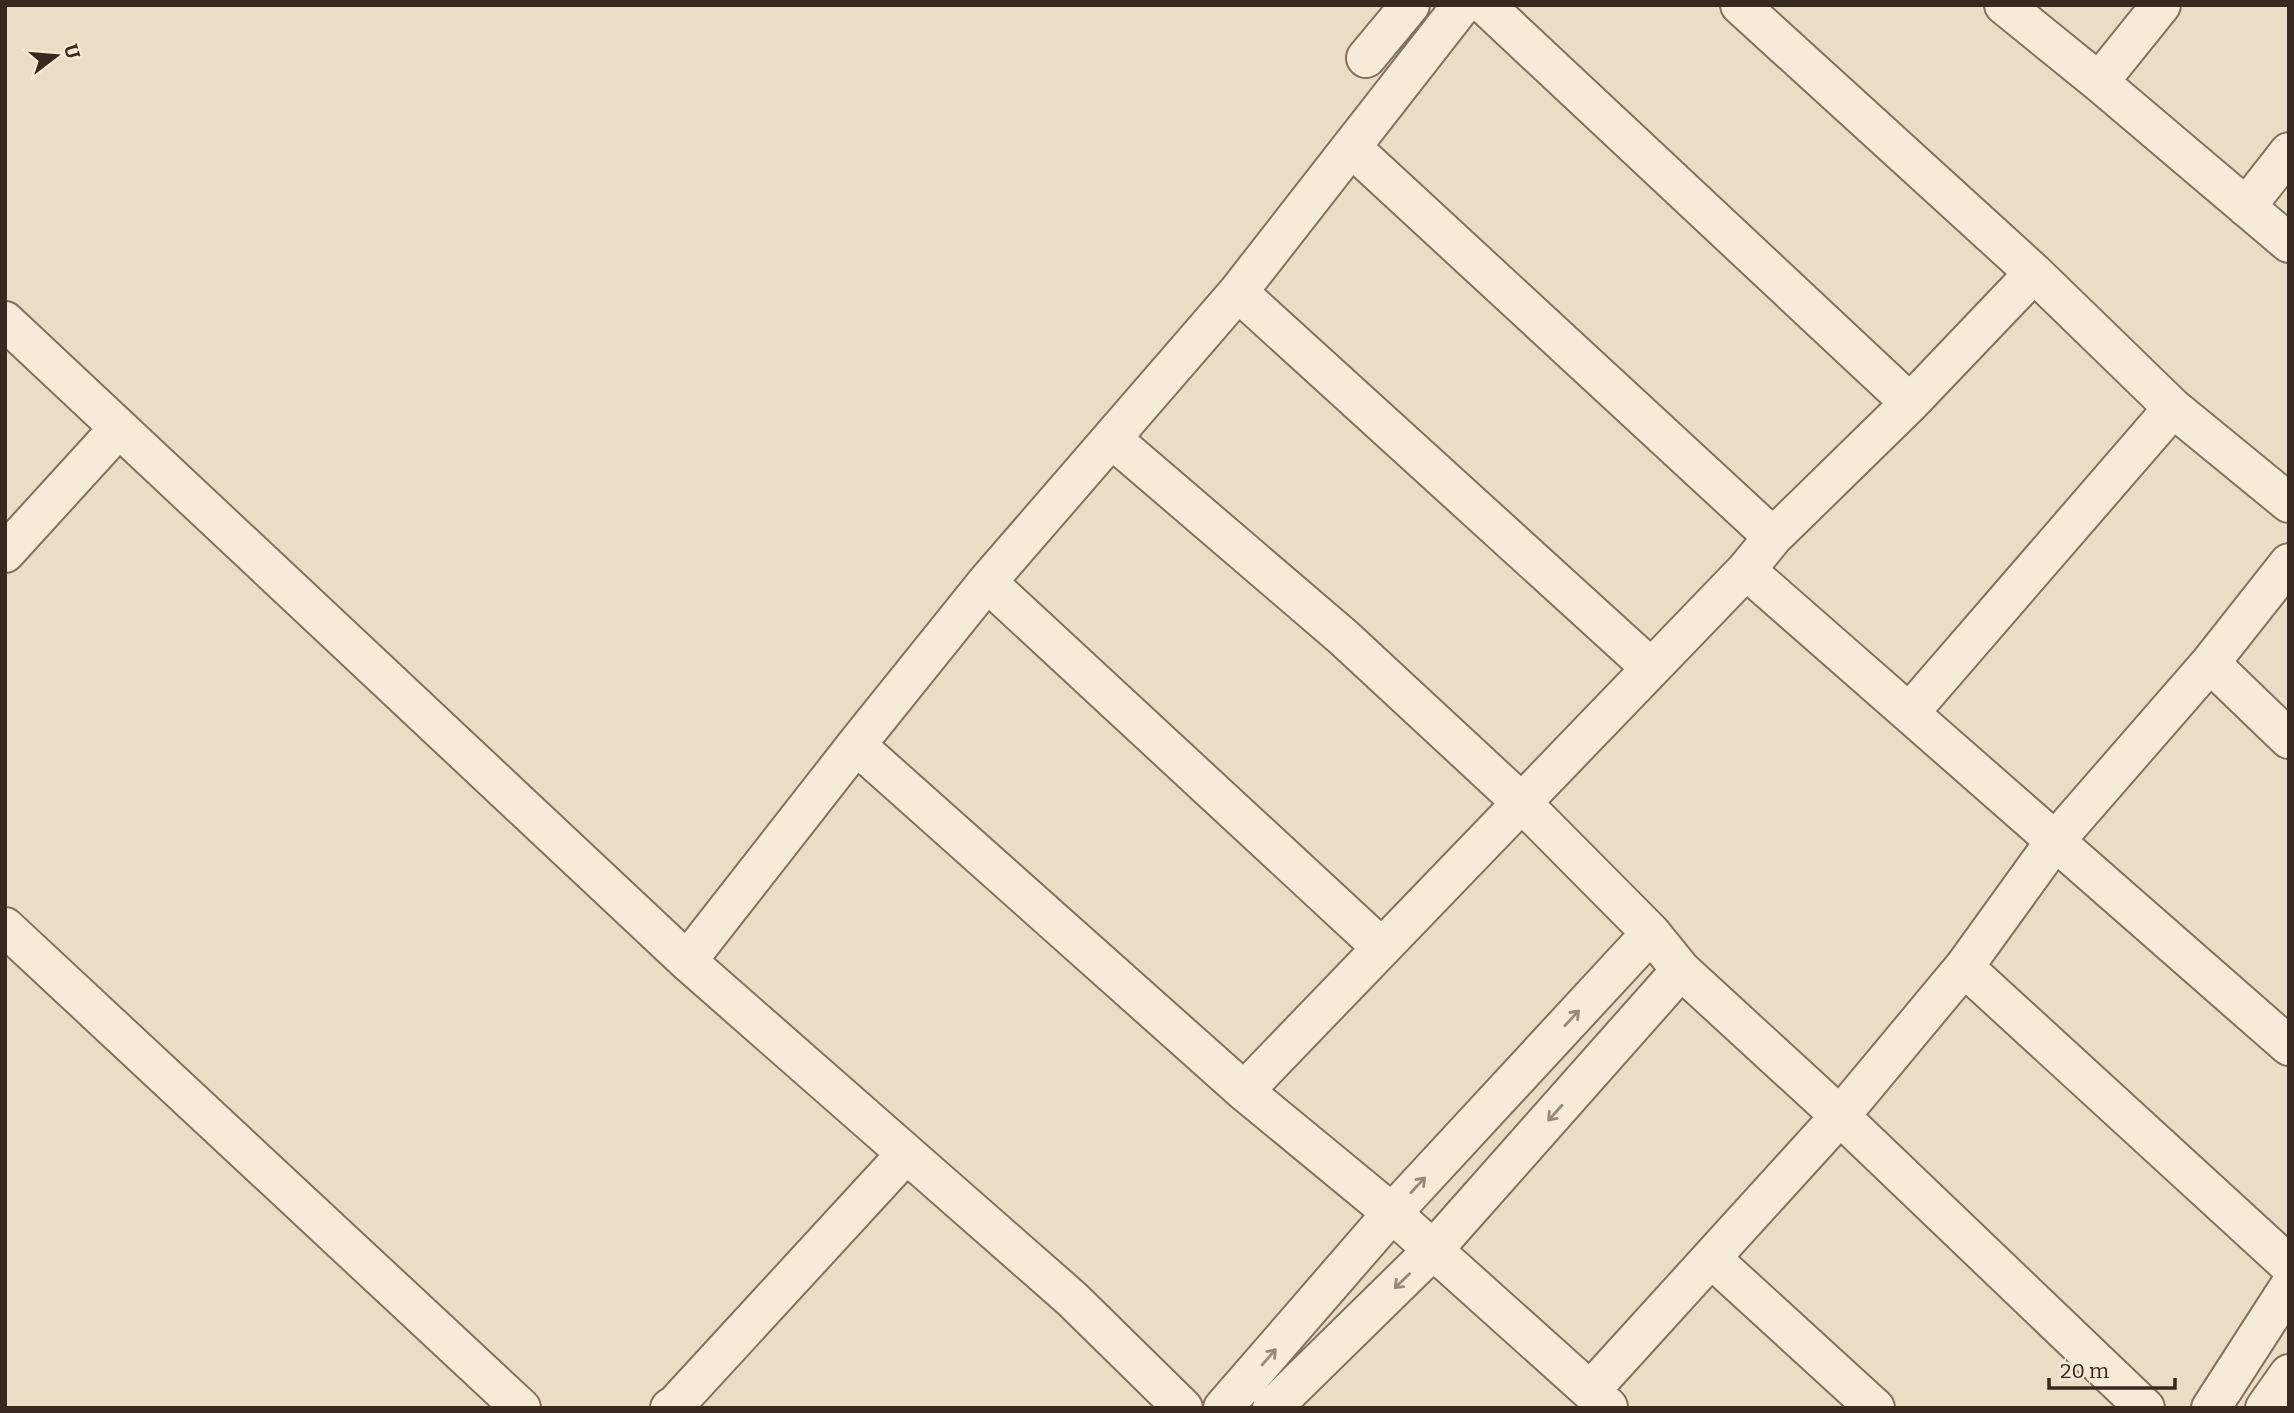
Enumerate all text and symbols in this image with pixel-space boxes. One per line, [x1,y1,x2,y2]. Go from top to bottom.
north arrow [21,21,91,91]
text: U [59,42,85,61]
one-way arrow [1564,1009,1580,1027]
one-way arrow [1547,1103,1563,1121]
one-way arrow [1409,1177,1426,1194]
one-way arrow [1393,1272,1410,1289]
scale bar [2049,1346,2175,1390]
one-way arrow [1261,1348,1277,1366]
text: 20 m [2060,1358,2109,1384]

